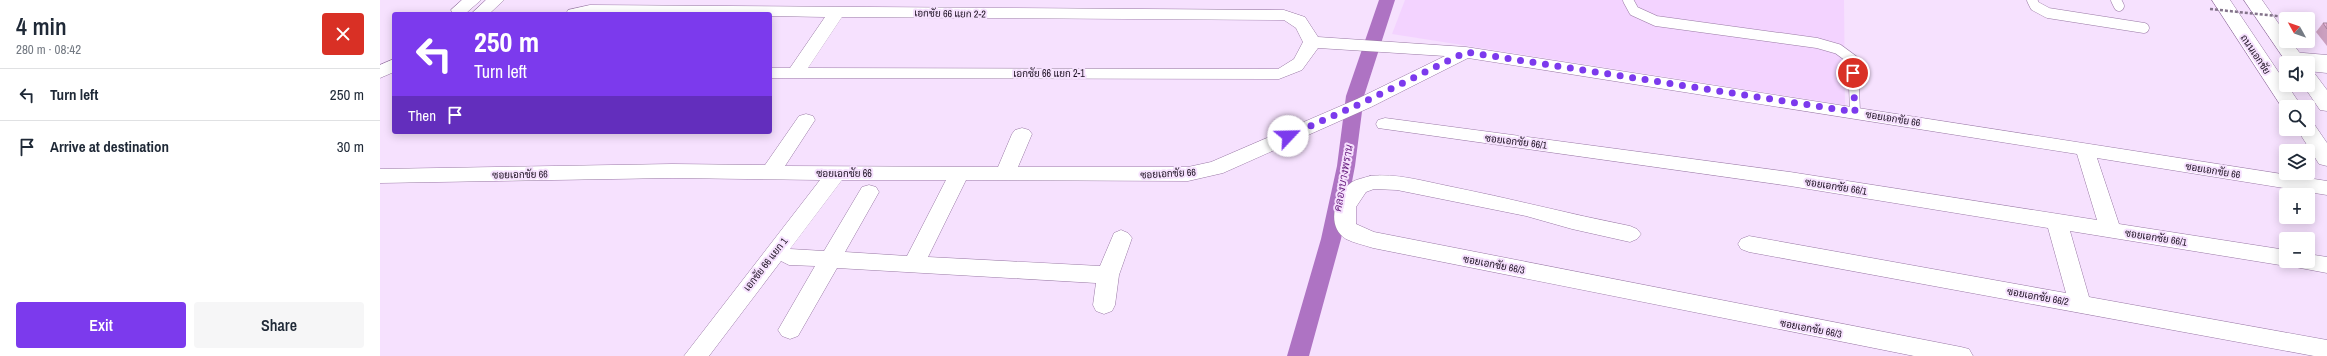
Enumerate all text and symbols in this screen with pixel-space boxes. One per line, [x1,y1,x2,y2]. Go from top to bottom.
street label: เอกชัย 66 แยก 2-2 [914,6,986,21]
text: 4 min [16,10,67,42]
north arrow [2279,12,2315,48]
map controls [2279,12,2315,268]
button: close [322,13,364,55]
text: 250 m [474,23,539,61]
icon: left [408,28,460,80]
street label: ถนนเอกชัย [2238,32,2274,77]
text: 280 m · 08:42 [16,41,81,58]
pin [1836,56,1870,90]
button: sound [2279,56,2315,92]
text: Turn left [474,59,527,84]
icon: arrive [1842,62,1864,84]
street label: เอกชัย 66 แยก 2-1 [1013,67,1085,80]
icon: left [16,84,38,106]
text: Turn left [50,84,98,105]
text: 250 m [330,84,364,105]
button: search [2279,100,2315,136]
icon: arrive [444,104,466,126]
text: Then [408,105,436,126]
street label: ซอยเอกชัย 66 [1864,108,1922,129]
position arrow [1267,115,1309,157]
street label: ซอยเอกชัย 66/1 [1484,131,1548,152]
icon: arrive [16,136,38,158]
text: Arrive at destination [50,136,169,157]
text: 30 m [337,136,364,157]
water label: คลองบางพราน [1330,144,1356,212]
button: layers [2279,144,2315,180]
street label: ซอยเอกชัย 66 [2184,160,2242,181]
street label: ซอยเอกชัย 66 [1140,166,1197,181]
street label: ซอยเอกชัย 66 [816,167,872,180]
street label: ซอยเอกชัย 66 [492,168,548,181]
street label: ซอยเอกชัย 66/1 [1804,175,1868,198]
button: + [2279,188,2315,224]
street label: ซอยเอกชัย 66/1 [2124,226,2188,249]
button: − [2279,232,2315,268]
street label: เอกชัย 66 แยก 1 [740,235,791,294]
street label: ซอยเอกชัย 66/3 [1462,252,1526,277]
street label: ซอยเอกชัย 66/2 [2006,285,2070,308]
button: Exit [16,302,186,348]
button: Share [194,302,364,348]
street label: ซอยเอกชัย 66/3 [1779,316,1843,341]

